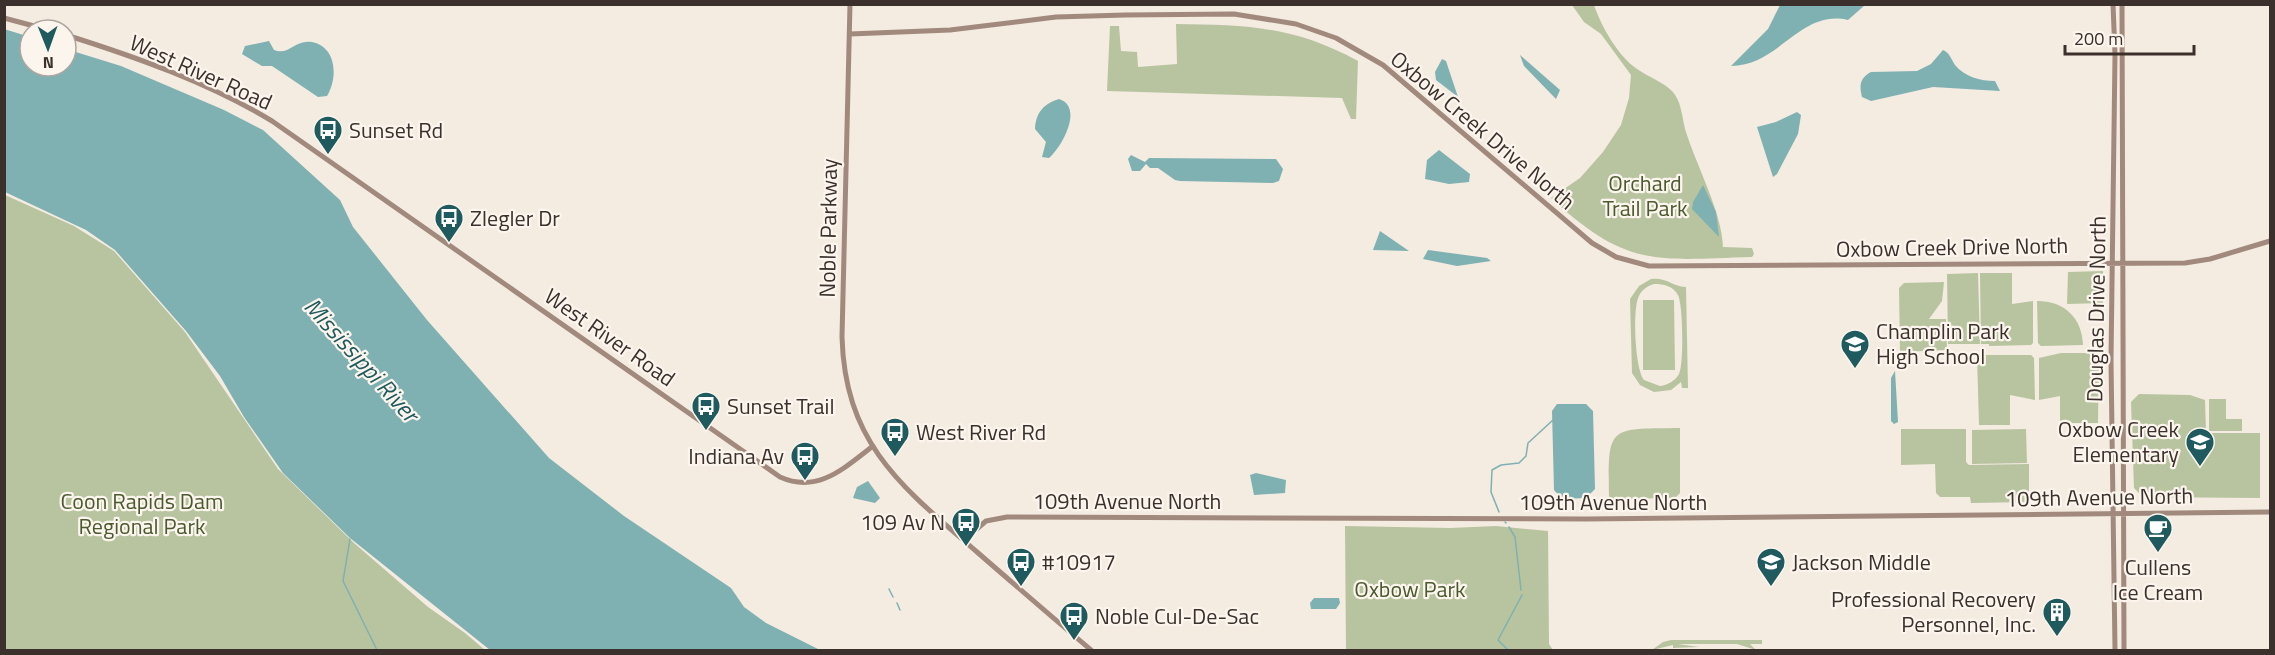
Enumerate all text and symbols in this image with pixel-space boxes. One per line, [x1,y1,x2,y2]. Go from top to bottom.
north arrow [18,18,78,78]
scale bar [2065,18,2194,56]
street label: West River Road [124,25,278,119]
text: 200 m [2074,25,2123,52]
street label: Oxbow Creek Drive North [1383,42,1583,218]
text: N [43,51,54,75]
place label: Sunset Rd [349,113,443,147]
bus stop icon: Sunset Rd [312,114,344,156]
street label: Noble Parkway [810,158,846,298]
park label: Orchard Trail Park [1602,166,1688,225]
place label: ZIegler Dr [470,201,560,235]
bus stop icon: ZIegler Dr [433,202,465,244]
street label: Douglas Drive North [2077,215,2115,403]
street label: Oxbow Creek Drive North [1835,228,2069,266]
street label: West River Road [538,279,682,395]
water label: Mississippi River [296,289,430,432]
place label: Champlin Park High School [1876,314,2010,373]
school or university icon: Champlin Park High School [1839,328,1871,370]
place label: Sunset Trail [727,389,834,423]
bus stop icon: Sunset Trail [690,390,722,432]
place label: Oxbow Creek Elementary [2058,412,2179,471]
place label: West River Rd [916,415,1046,449]
bus stop icon: West River Rd [879,416,911,458]
school or university icon: Oxbow Creek Elementary [2184,426,2216,468]
place label: Indiana Av [688,439,784,473]
bus stop icon: Indiana Av [789,440,821,482]
street label: 109th Avenue North [2004,478,2194,516]
park label: Coon Rapids Dam Regional Park [61,484,223,543]
street label: 109th Avenue North [1033,484,1221,518]
street label: 109th Avenue North [1519,485,1707,519]
place label: 109 Av N [860,505,945,539]
bus stop icon: 109 Av N [950,506,982,548]
cafe icon: Cullens Ice Cream [2142,512,2174,554]
place label: #10917 [1042,545,1116,579]
place label: Jackson Middle [1792,545,1931,579]
bus stop icon: #10917 [1005,546,1037,588]
school or university icon: Jackson Middle [1755,546,1787,588]
place label: Cullens Ice Cream [2113,550,2203,609]
park label: Oxbow Park [1354,572,1466,606]
place label: Professional Recovery Personnel, Inc. [1831,582,2036,641]
building icon: Professional Recovery Personnel, Inc. [2041,596,2073,638]
place label: Noble Cul-De-Sac [1095,599,1259,633]
bus stop icon: Noble Cul-De-Sac [1058,600,1090,642]

